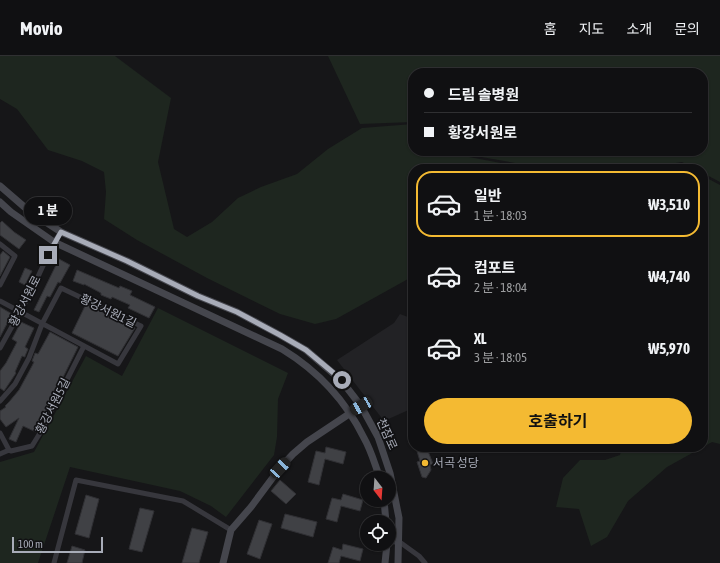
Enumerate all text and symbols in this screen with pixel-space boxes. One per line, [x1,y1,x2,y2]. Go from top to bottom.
text: Movio [20,17,63,39]
text: 홈 [544,21,557,37]
text: 지도 [579,21,604,37]
text: 소개 [626,21,652,37]
text: 문의 [674,21,700,37]
text: 드림 솔병원 [448,86,519,103]
text: 황강서원로 [448,124,517,141]
icon: car [426,186,462,222]
text: 일반 [474,187,502,204]
text: ₩3,510 [648,196,690,213]
callout: 1 분 [24,197,72,225]
text: 1 분 [38,203,58,218]
text: 1 분 · 18:03 [474,208,527,223]
route end [39,246,57,264]
icon: car [426,258,462,294]
text: 컴포트 [474,259,515,276]
text: ₩4,740 [648,268,690,285]
street label: 황강서원로 [6,273,44,329]
text: 2 분 · 18:04 [474,280,527,295]
street label: 황강서원1길 [78,291,138,331]
icon: car [426,330,462,366]
text: XL [474,330,487,347]
text: ₩5,970 [648,340,690,357]
text: 3 분 · 18:05 [474,350,527,365]
route start [333,371,351,389]
street label: 황강서원5길 [33,376,73,436]
car [348,395,374,417]
button: 호출하기 [424,398,692,444]
street label: 천잠로 [374,416,400,452]
car [267,455,293,481]
place label: 서곡 성당 [433,456,479,470]
marker: 서곡 성당 [420,458,430,468]
north arrow [360,471,396,507]
map controls [360,471,396,551]
button: locate [360,515,396,551]
scale bar [12,535,103,554]
text: 100 m [18,538,43,550]

